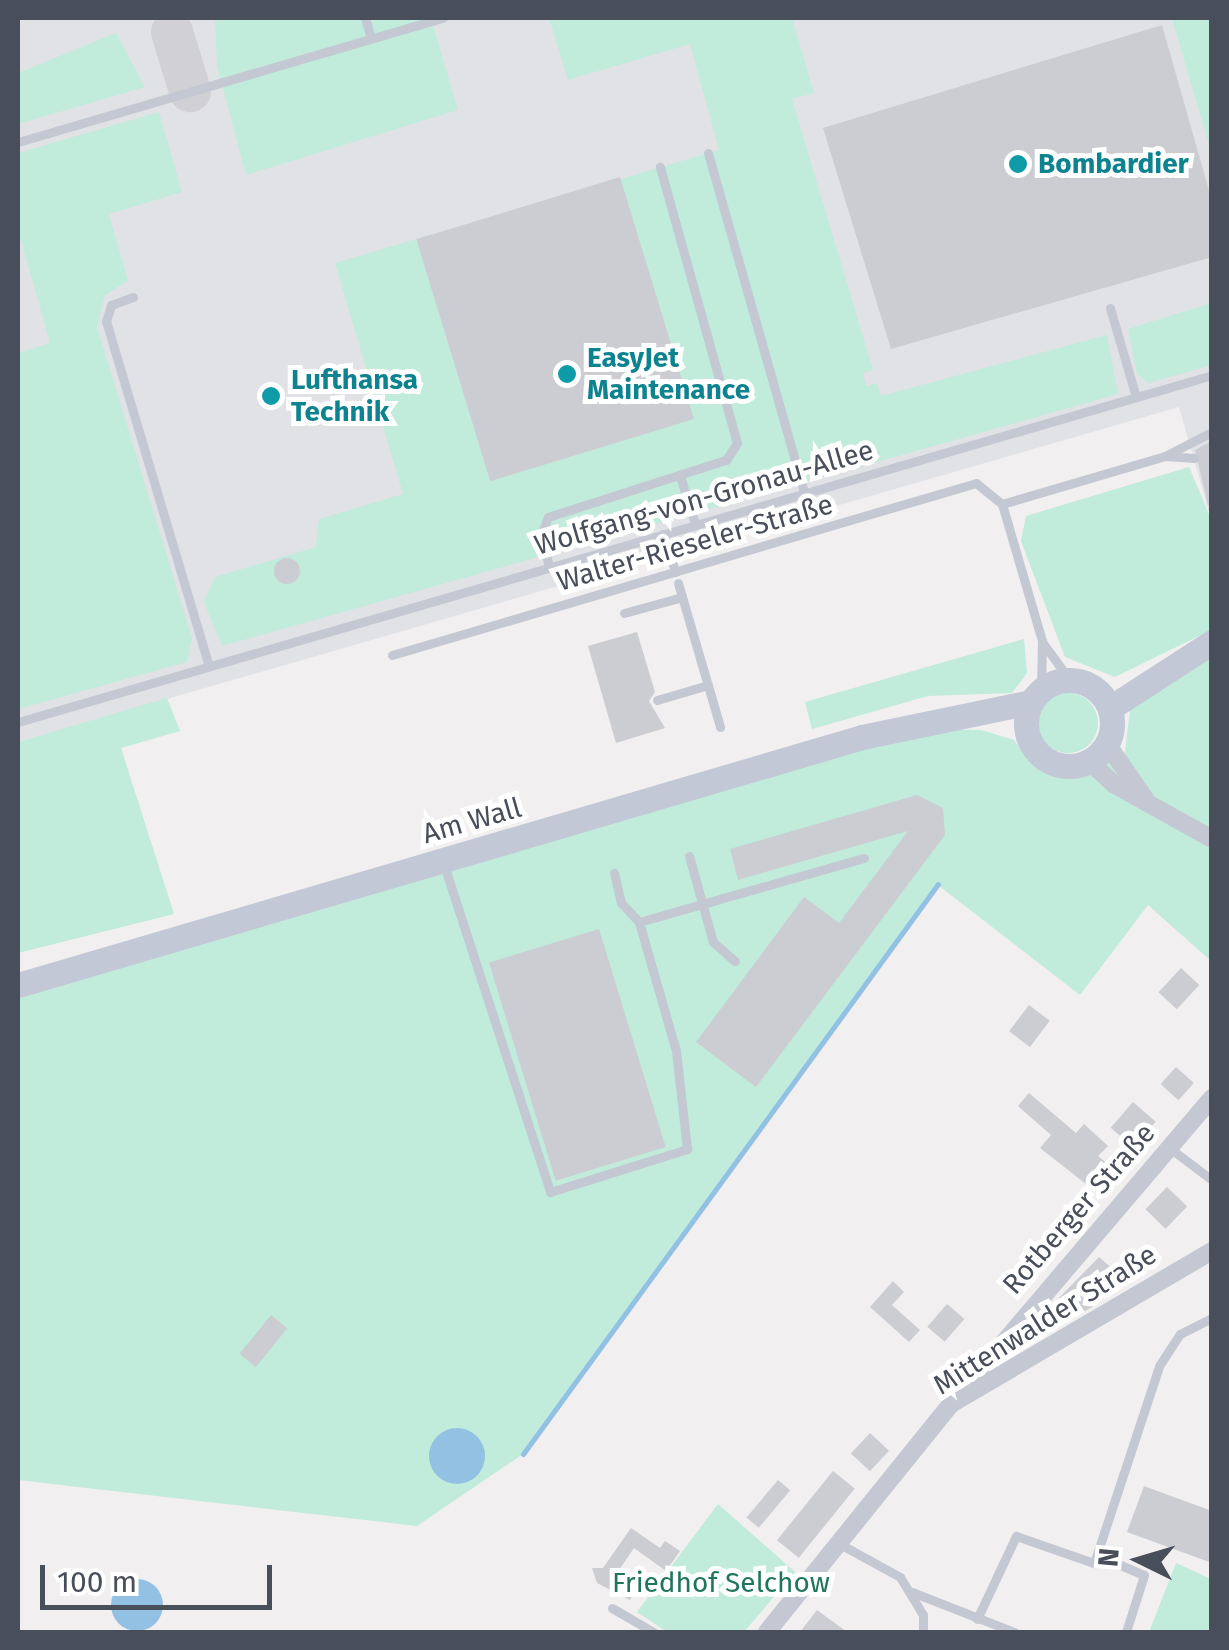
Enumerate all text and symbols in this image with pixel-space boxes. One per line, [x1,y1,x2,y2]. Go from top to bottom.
place label: Bombardier [1038,147,1189,181]
marker: Bombardier [1007,153,1029,175]
place label: EasyJet Maintenance [587,341,750,407]
place label: Lufthansa Technik [291,363,418,429]
marker: EasyJet Maintenance [556,363,578,385]
marker: Lufthansa Technik [260,385,282,407]
street label: Wolfgang-von-Gronau-Allee [531,433,877,563]
street label: Walter-Rieseler-Straße [553,487,837,599]
street label: Am Wall [419,791,525,851]
street label: Rotberger Straße [996,1117,1162,1301]
street label: Mittenwalder Straße [927,1238,1163,1402]
north arrow [1089,1510,1189,1610]
scale bar [45,1545,278,1607]
text: N [1091,1547,1126,1568]
text: 100 m [57,1564,137,1600]
park label: Friedhof Selchow [612,1566,830,1600]

